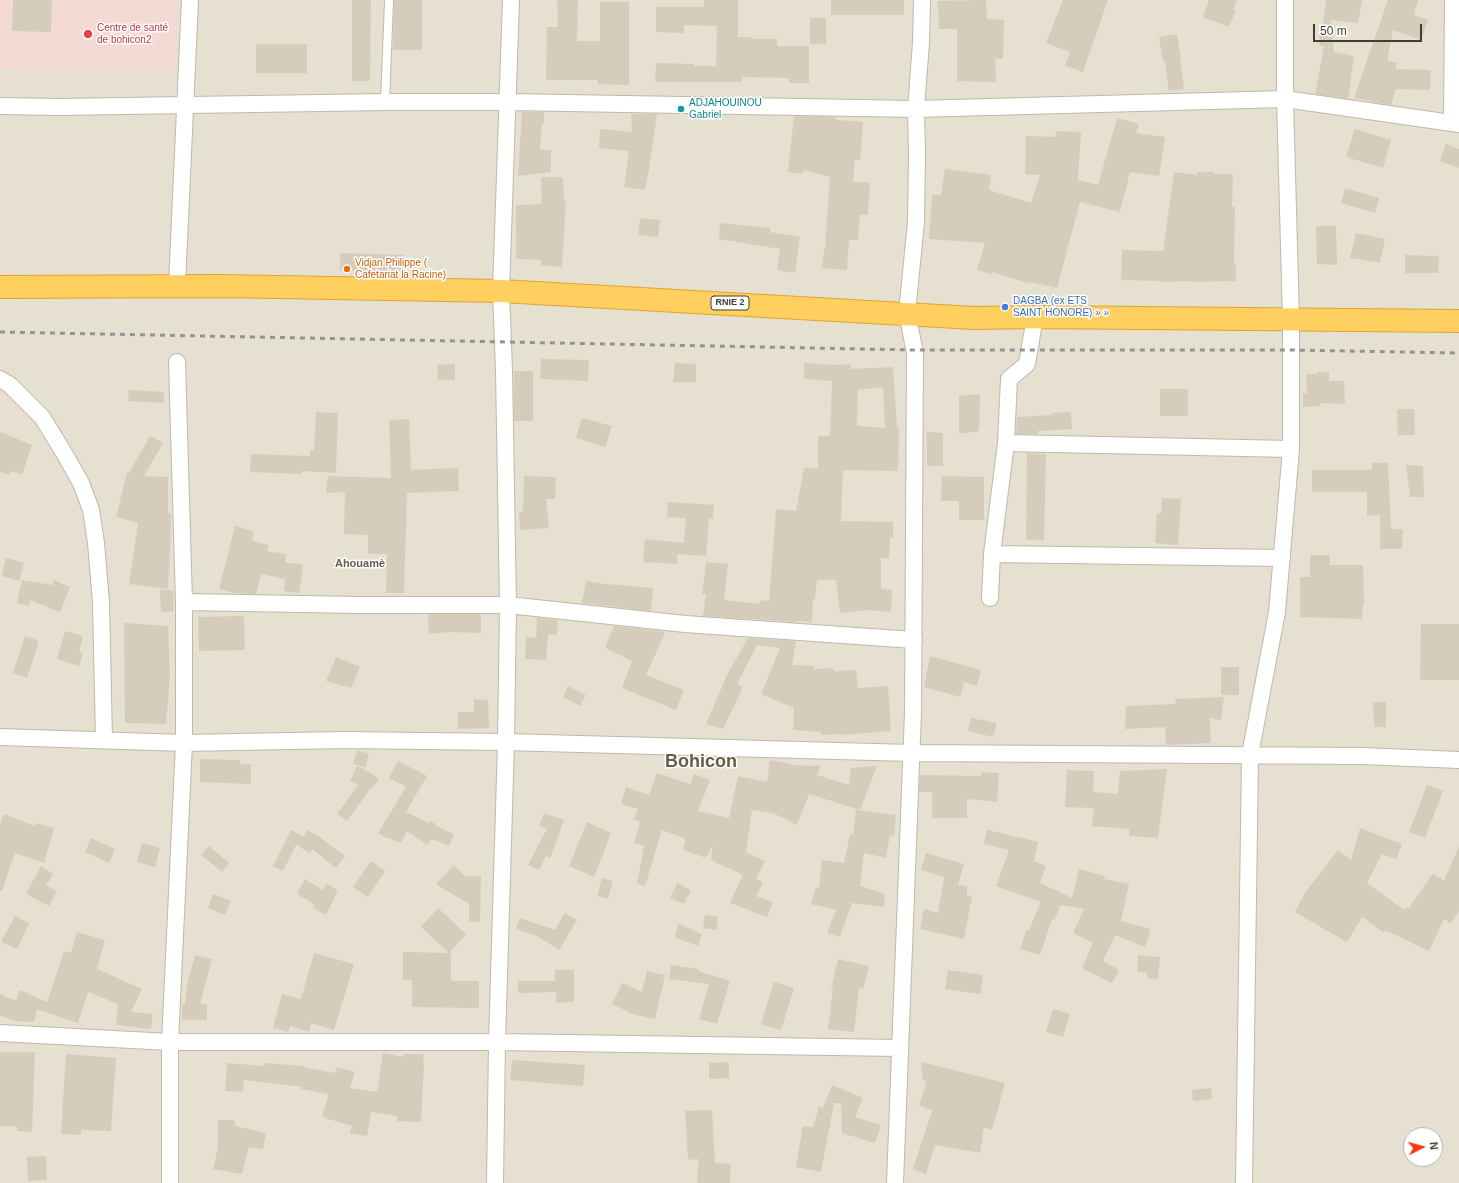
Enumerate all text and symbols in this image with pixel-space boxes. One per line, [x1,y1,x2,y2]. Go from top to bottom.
scale bar [1315,16,1424,42]
place label: Centre de santé de bohicon2 [97,22,168,46]
text: 50 m [1320,24,1347,38]
marker: Centre de santé de bohicon2 [82,28,94,40]
place label: ADJAHOUINOU Gabriel [689,97,762,120]
marker: ADJAHOUINOU Gabriel [676,104,686,114]
place label: Vidjan Philippe ( Cafetariat la Racine) [355,257,446,280]
marker: Vidjan Philippe ( Cafetariat la Racine) [342,264,352,274]
place label: DAGBA (ex ETS SAINT HONORÉ) » » [1013,295,1109,318]
road number: RNIE 2 [711,296,749,310]
marker: DAGBA (ex ETS SAINT HONORÉ) » » [1000,302,1010,312]
district label: Ahouamè [335,557,385,571]
district label: Bohicon [665,751,737,773]
north arrow [1403,1127,1443,1167]
text: N [1428,1141,1440,1150]

